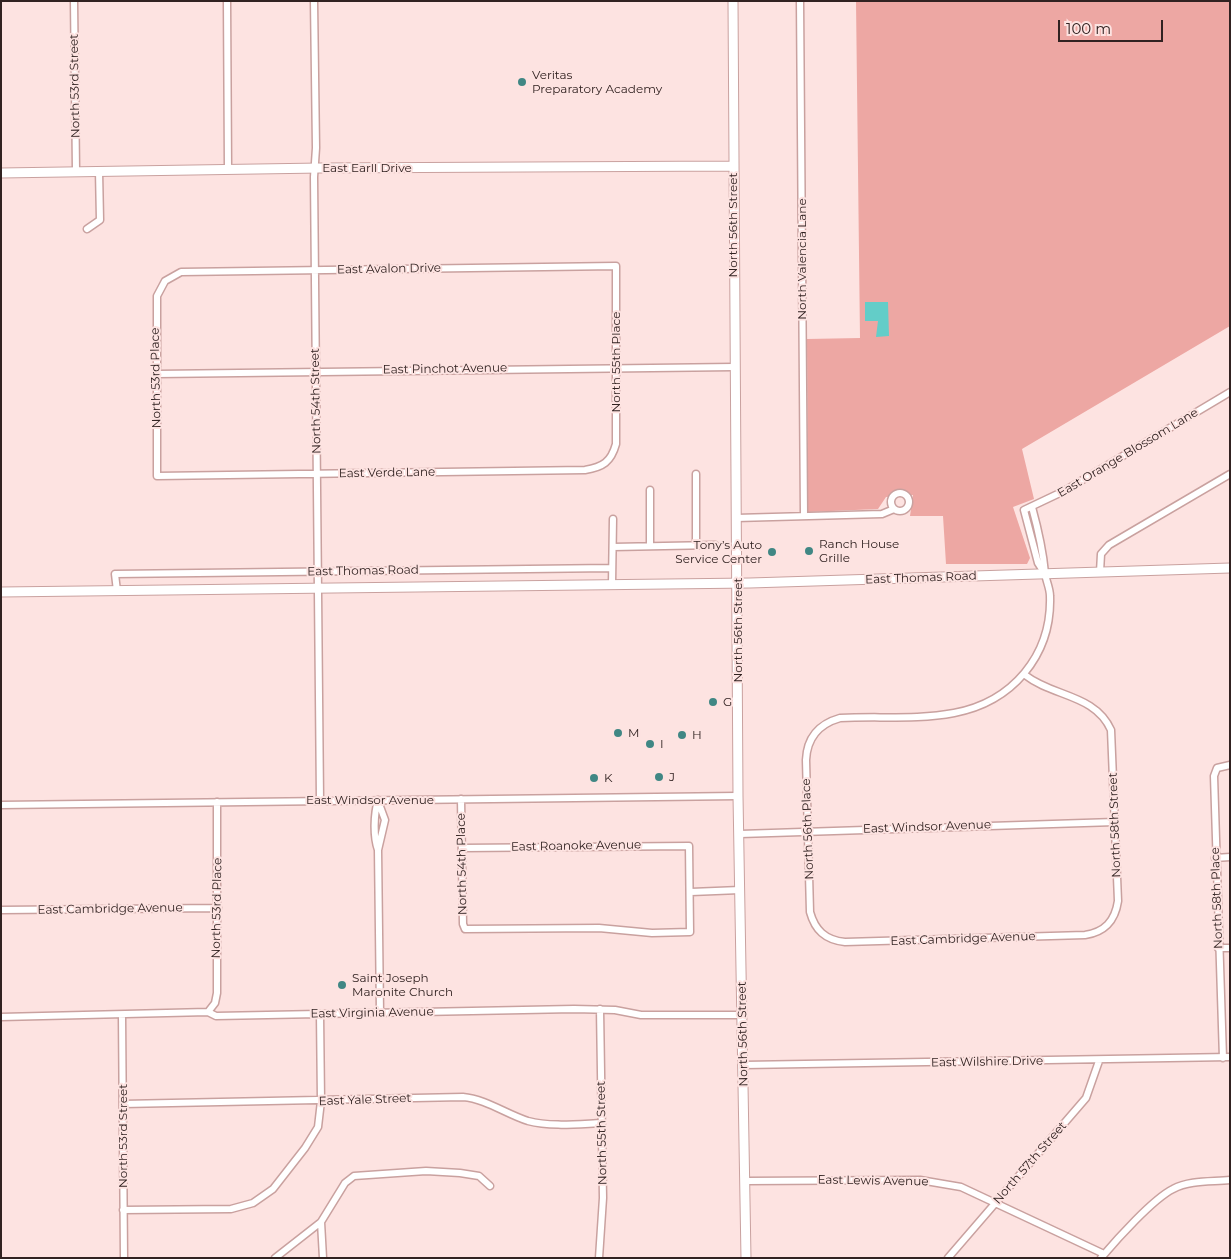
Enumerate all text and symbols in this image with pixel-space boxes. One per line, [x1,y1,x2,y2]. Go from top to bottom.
scale bar [1061,10,1166,42]
text: 100 m [1066,19,1111,38]
street label: North 53rd Street [67,34,83,138]
place label: Veritas Preparatory Academy [532,68,662,96]
marker: Veritas Preparatory Academy [516,76,528,88]
street label: East Earll Drive [322,161,412,175]
street label: North 56th Street [726,173,740,277]
street label: North Valencia Lane [795,198,809,320]
street label: East Avalon Drive [337,261,441,277]
street label: North 55th Place [609,312,623,412]
street label: North 53rd Place [148,328,164,428]
street label: North 54th Street [308,348,324,454]
street label: East Pinchot Avenue [383,361,507,377]
street label: East Orange Blossom Lane [1055,405,1201,501]
street label: East Verde Lane [339,465,435,481]
place label: Ranch House Grille [819,537,899,565]
place label: Tony’s Auto Service Center [675,538,762,566]
marker: Ranch House Grille [803,545,815,557]
marker: Tony’s Auto Service Center [766,546,778,558]
street label: East Thomas Road [307,563,419,579]
street label: East Thomas Road [865,569,977,587]
street label: North 56th Street [731,578,745,682]
place label: G [723,695,732,709]
marker: G [707,696,719,708]
place label: M [628,726,639,740]
marker: M [612,727,624,739]
place label: H [692,728,702,742]
marker: H [676,729,688,741]
place label: I [660,737,664,751]
marker: I [644,738,656,750]
place label: J [669,770,675,784]
place label: K [604,771,613,785]
marker: J [653,771,665,783]
marker: K [588,772,600,784]
street label: North 58th Street [1106,772,1124,878]
street label: North 56th Place [799,778,817,880]
street label: East Windsor Avenue [306,793,434,807]
street label: North 54th Place [454,813,470,915]
street label: East Windsor Avenue [863,818,991,836]
street label: East Roanoke Avenue [511,838,641,854]
street label: North 58th Place [1208,847,1226,949]
street label: North 53rd Place [209,858,225,958]
street label: East Cambridge Avenue [37,901,183,917]
street label: East Cambridge Avenue [890,929,1036,949]
place label: Saint Joseph Maronite Church [352,971,453,999]
marker: Saint Joseph Maronite Church [336,979,348,991]
street label: North 56th Street [735,981,751,1087]
street label: East Virginia Avenue [310,1005,434,1021]
street label: East Wilshire Drive [931,1054,1043,1070]
street label: North 55th Street [594,1081,610,1185]
street label: North 53rd Street [116,1084,130,1188]
street label: East Yale Street [318,1091,412,1109]
street label: North 57th Street [990,1119,1070,1207]
street label: East Lewis Avenue [817,1173,929,1189]

